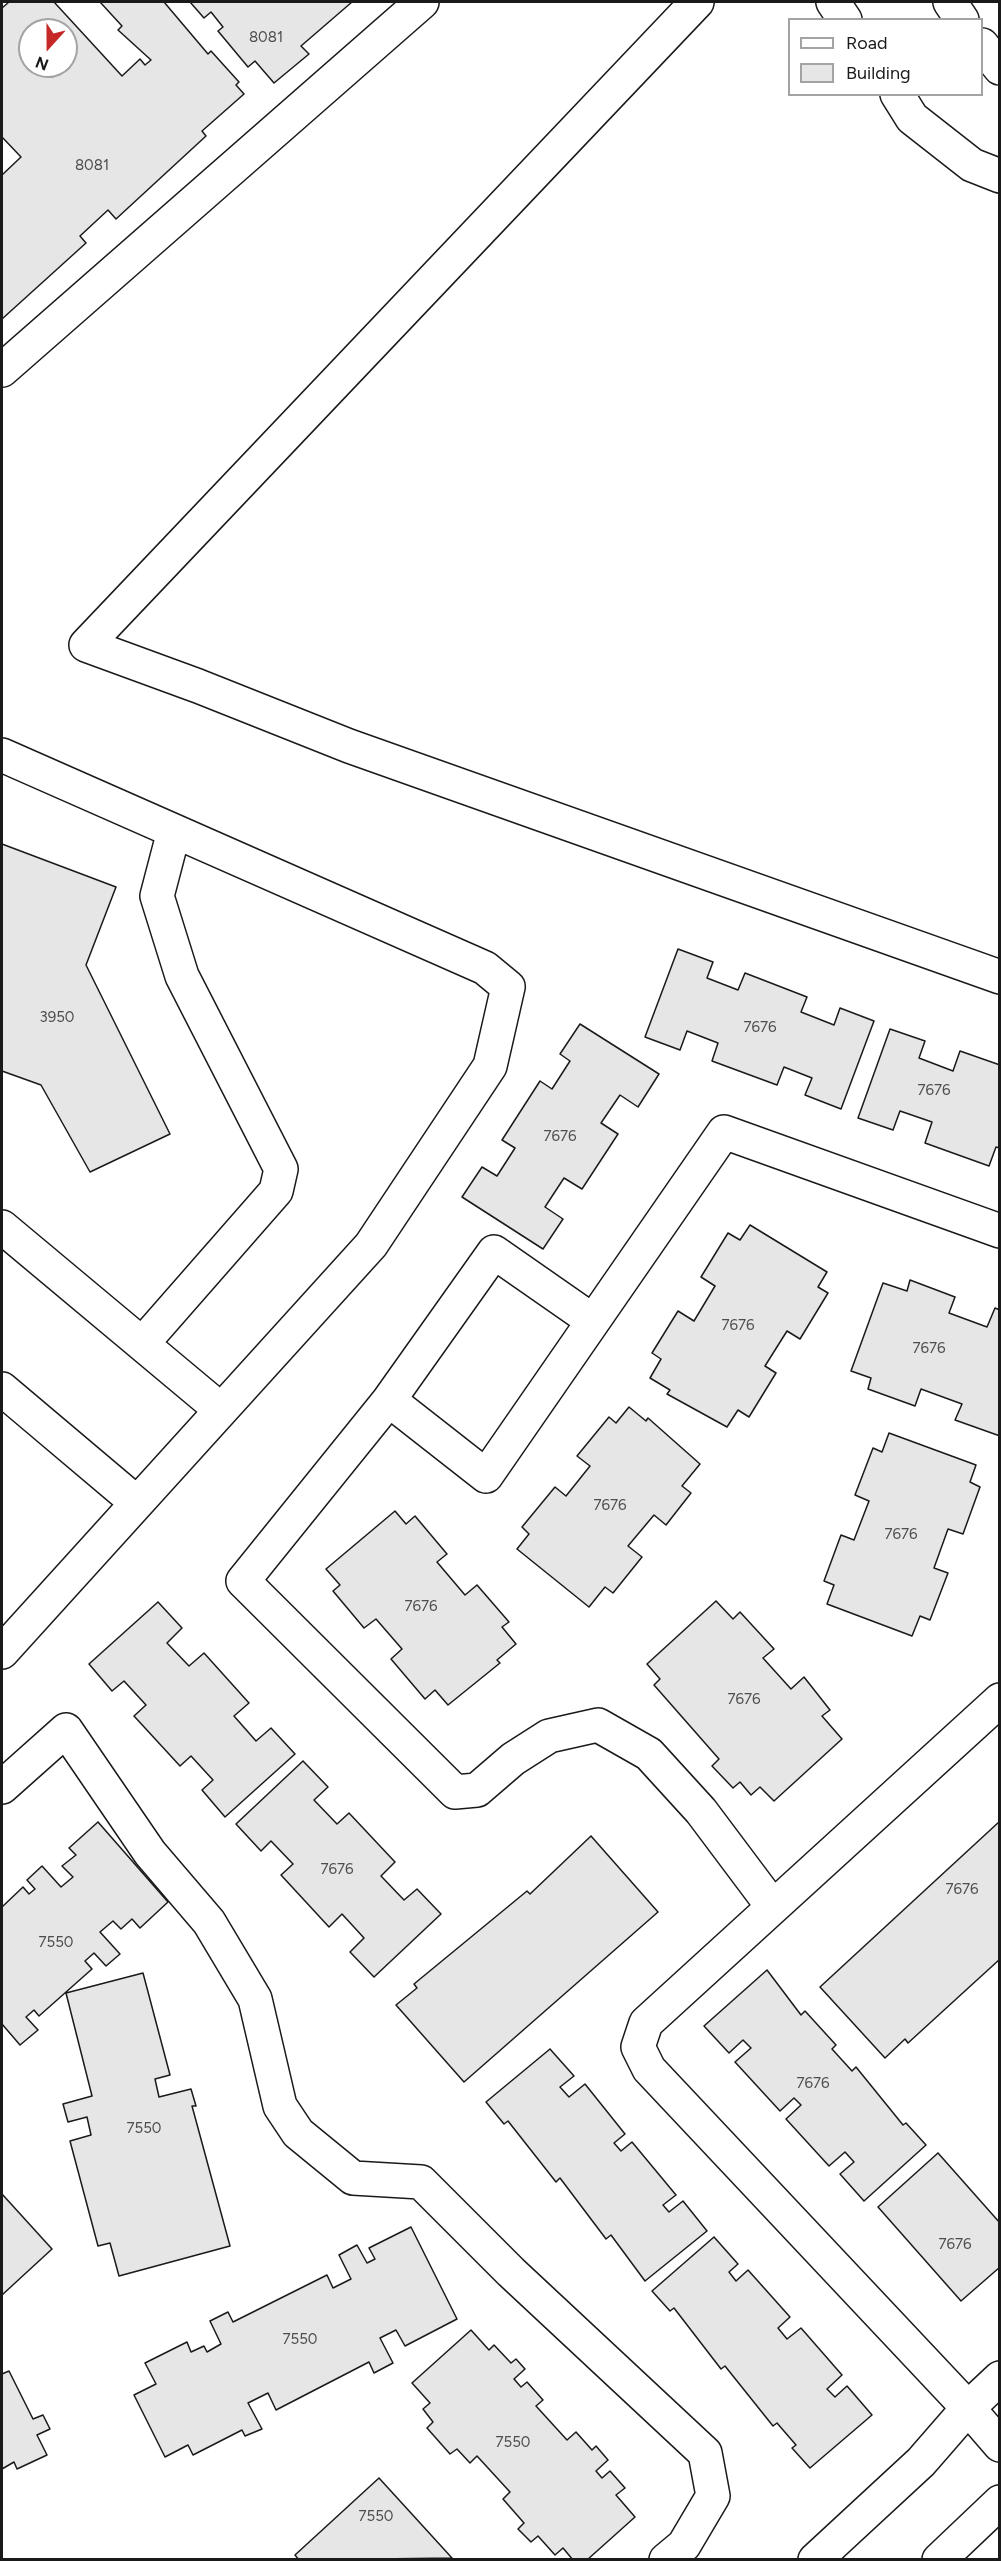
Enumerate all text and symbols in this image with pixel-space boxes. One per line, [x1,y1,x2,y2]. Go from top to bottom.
north arrow [18,18,78,78]
legend [788,18,983,96]
house number: 8081 [249,29,283,47]
text: Road [846,32,887,54]
text: N [33,52,51,74]
text: Building [846,62,911,84]
house number: 8081 [75,157,109,175]
house number: 3950 [40,1009,74,1027]
house number: 7676 [743,1019,777,1037]
house number: 7676 [917,1082,951,1100]
house number: 7676 [543,1128,577,1146]
house number: 7676 [721,1317,755,1335]
house number: 7676 [912,1340,946,1358]
house number: 7676 [593,1497,627,1515]
house number: 7676 [884,1526,918,1544]
house number: 7676 [404,1598,438,1616]
house number: 7676 [727,1691,761,1709]
house number: 7676 [320,1861,354,1879]
house number: 7676 [945,1881,979,1899]
house number: 7550 [39,1934,73,1952]
house number: 7676 [796,2075,830,2093]
house number: 7550 [127,2120,161,2138]
house number: 7676 [938,2236,972,2254]
house number: 7550 [283,2331,317,2349]
house number: 7550 [496,2434,530,2452]
house number: 7550 [359,2508,393,2526]

